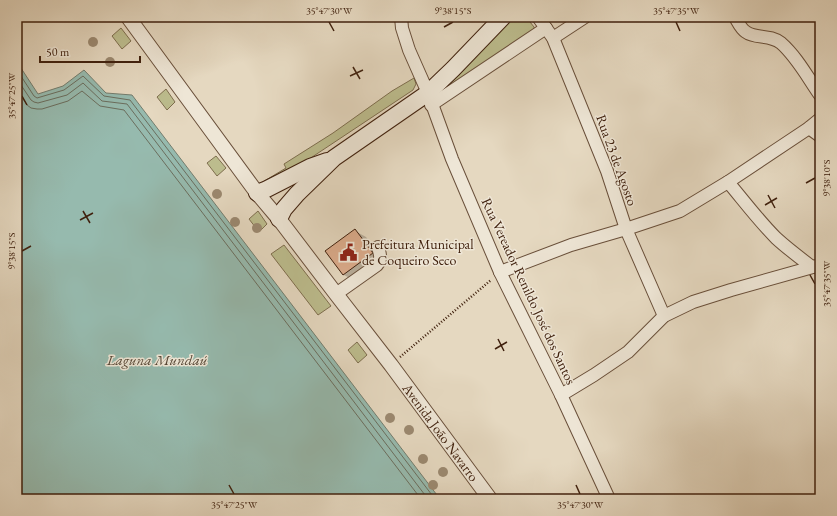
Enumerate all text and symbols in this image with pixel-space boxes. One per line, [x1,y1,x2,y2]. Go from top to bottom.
text: 35°47'30"W [306,4,353,17]
text: 9°38'15"S [435,4,472,17]
text: 35°47'35"W [653,4,700,17]
scale bar [40,38,140,64]
text: 50 m [46,44,70,60]
text: 35°47'25"W [5,72,18,119]
street label: Rua 23 de Agosto [592,112,642,208]
text: 9°38'10"S [820,159,833,196]
street label: Rua Vereador Renildo José dos Santos [478,195,580,388]
text: 9°38'15"S [5,232,18,269]
place label: Prefeitura Municipal de Coqueiro Seco [362,235,474,269]
public building icon: Prefeitura Municipal de Coqueiro Seco [339,242,359,262]
text: 35°47'35"W [820,260,833,307]
water label: Laguna Mundaú [106,350,208,369]
street label: Avenida João Navarro [398,379,483,485]
text: 35°47'25"W [211,498,258,511]
text: 35°47'30"W [557,498,604,511]

